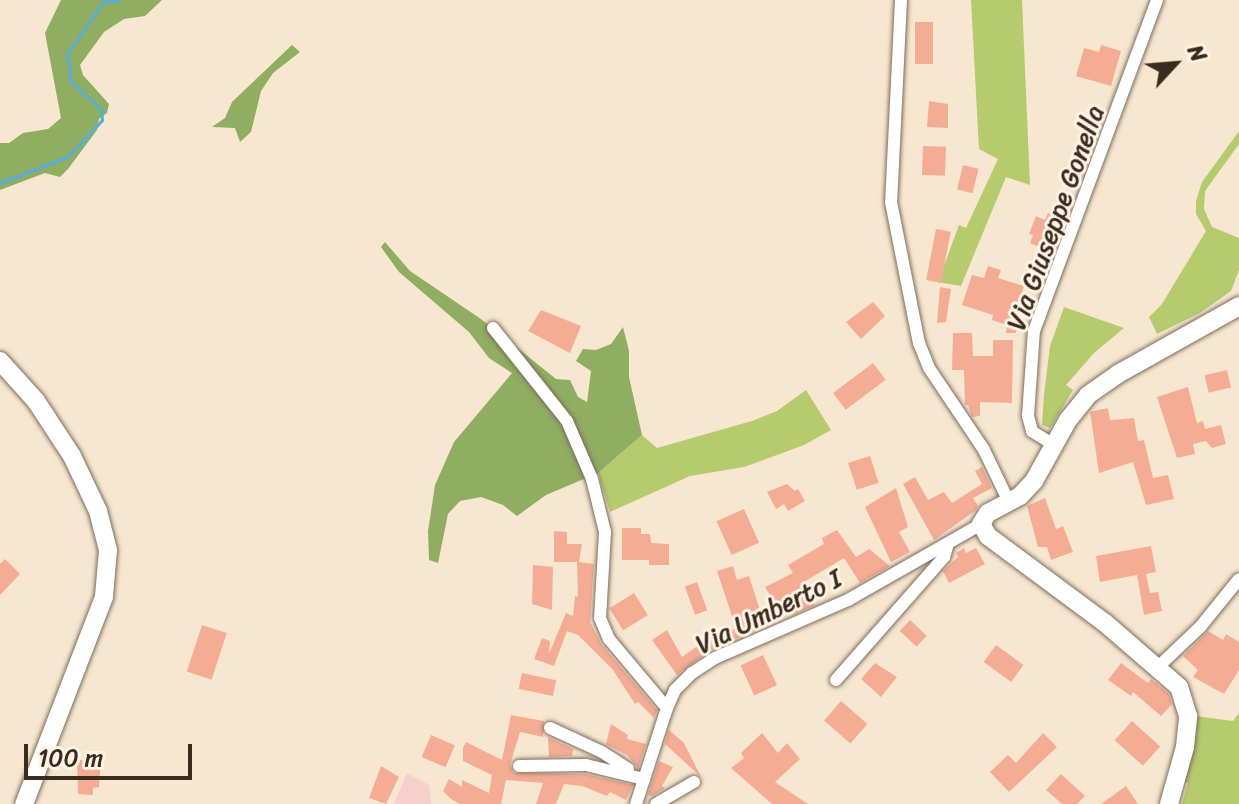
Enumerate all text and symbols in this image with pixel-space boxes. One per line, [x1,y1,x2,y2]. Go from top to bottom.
north arrow [1135,24,1215,104]
text: N [1176,38,1218,69]
street label: Via Giuseppe Gonella [1001,102,1111,334]
street label: Via Umberto I [691,563,847,661]
scale bar [28,728,196,778]
text: 100 m [38,737,103,779]

